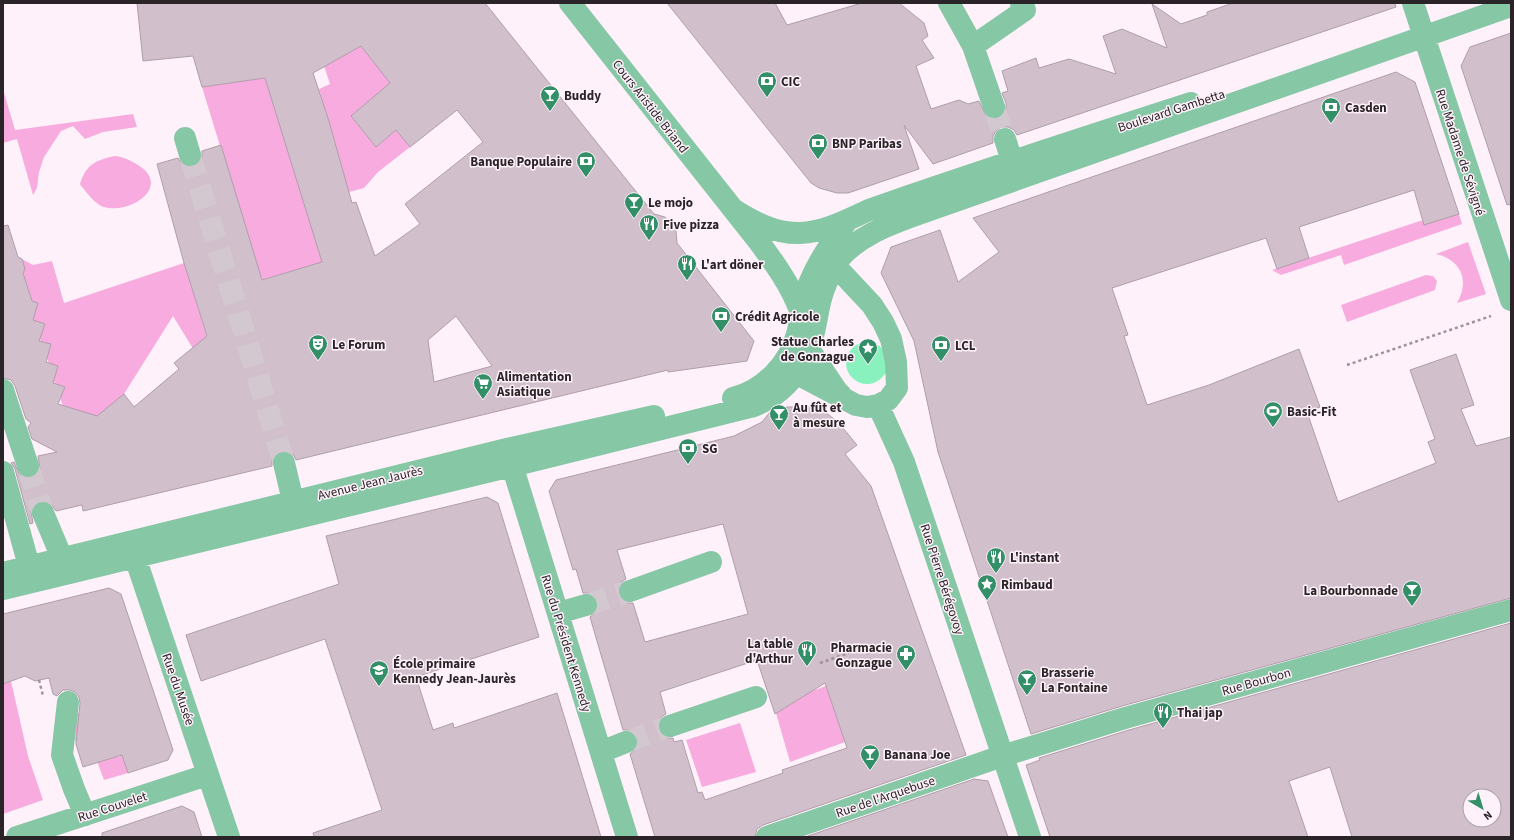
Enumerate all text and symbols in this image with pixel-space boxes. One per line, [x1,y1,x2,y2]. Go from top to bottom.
street label: Cours Aristide Briand [608,56,692,157]
bank icon: CIC [756,70,778,98]
place label: CIC [781,73,800,91]
bar icon: Buddy [539,84,561,112]
street label: Boulevard Gambetta [1115,85,1227,137]
place label: Buddy [564,87,601,105]
street label: Rue Madame de Sévigné [1431,87,1489,218]
bank icon: Casden [1320,96,1342,124]
place label: Casden [1345,99,1387,117]
bank icon: BNP Paribas [807,132,829,160]
place label: BNP Paribas [832,135,902,153]
bank icon: Banque Populaire [575,150,597,178]
place label: Banque Populaire [470,153,572,171]
bar icon: Le mojo [623,191,645,219]
place label: Le mojo [648,194,693,212]
restaurant icon: Five pizza [638,213,660,241]
place label: Five pizza [663,216,719,234]
restaurant icon: L'art döner [676,253,698,281]
place label: L'art döner [701,256,764,274]
bank icon: Crédit Agricole [710,305,732,333]
place label: Crédit Agricole [735,308,820,326]
theatre icon: Le Forum [307,333,329,361]
place label: Statue Charles de Gonzague [771,333,854,366]
bank icon: LCL [930,334,952,362]
place label: Le Forum [332,336,385,354]
place icon: Statue Charles de Gonzague [857,337,879,365]
place label: LCL [955,337,976,355]
place label: Alimentation Asiatique [496,368,572,401]
supermarket icon: Alimentation Asiatique [472,372,494,400]
place label: Au fût et à mesure [792,399,846,432]
sports icon: Basic-Fit [1262,400,1284,428]
bar icon: Au fût et à mesure [768,403,790,431]
place label: Basic-Fit [1287,403,1336,421]
bank icon: SG [677,437,699,465]
place label: SG [702,440,718,458]
street label: Avenue Jean Jaurès [316,461,425,505]
street label: Rue Pierre Bérégovoy [916,522,968,637]
restaurant icon: L'instant [985,546,1007,574]
place label: L'instant [1010,549,1059,567]
street label: Rue du Président Kennedy [537,572,596,714]
place icon: Rimbaud [976,573,998,601]
place label: Rimbaud [1001,576,1053,594]
bar icon: La Bourbonnade [1401,579,1423,607]
place label: La Bourbonnade [1304,582,1398,600]
place label: La table d'Arthur [745,635,794,668]
restaurant icon: La table d'Arthur [796,639,818,667]
place label: Pharmacie Gonzague [830,639,892,672]
pharmacy icon: Pharmacie Gonzague [895,643,917,671]
street label: Rue du Musée [157,651,199,728]
place label: École primaire Kennedy Jean-Jaurès [393,655,516,688]
school or university icon: École primaire Kennedy Jean-Jaurès [368,659,390,687]
place label: Brasserie La Fontaine [1041,664,1108,697]
street label: Rue Bourbon [1220,664,1293,700]
bar icon: Brasserie La Fontaine [1016,668,1038,696]
restaurant icon: Thai jap [1152,701,1174,729]
place label: Thai jap [1177,704,1223,722]
bar icon: Banana Joe [859,743,881,771]
place label: Banana Joe [884,746,951,764]
street label: Rue de l'Arquebuse [833,772,937,822]
street label: Rue Couvelet [75,787,150,827]
north arrow [1462,788,1502,828]
text: N [1480,807,1495,824]

